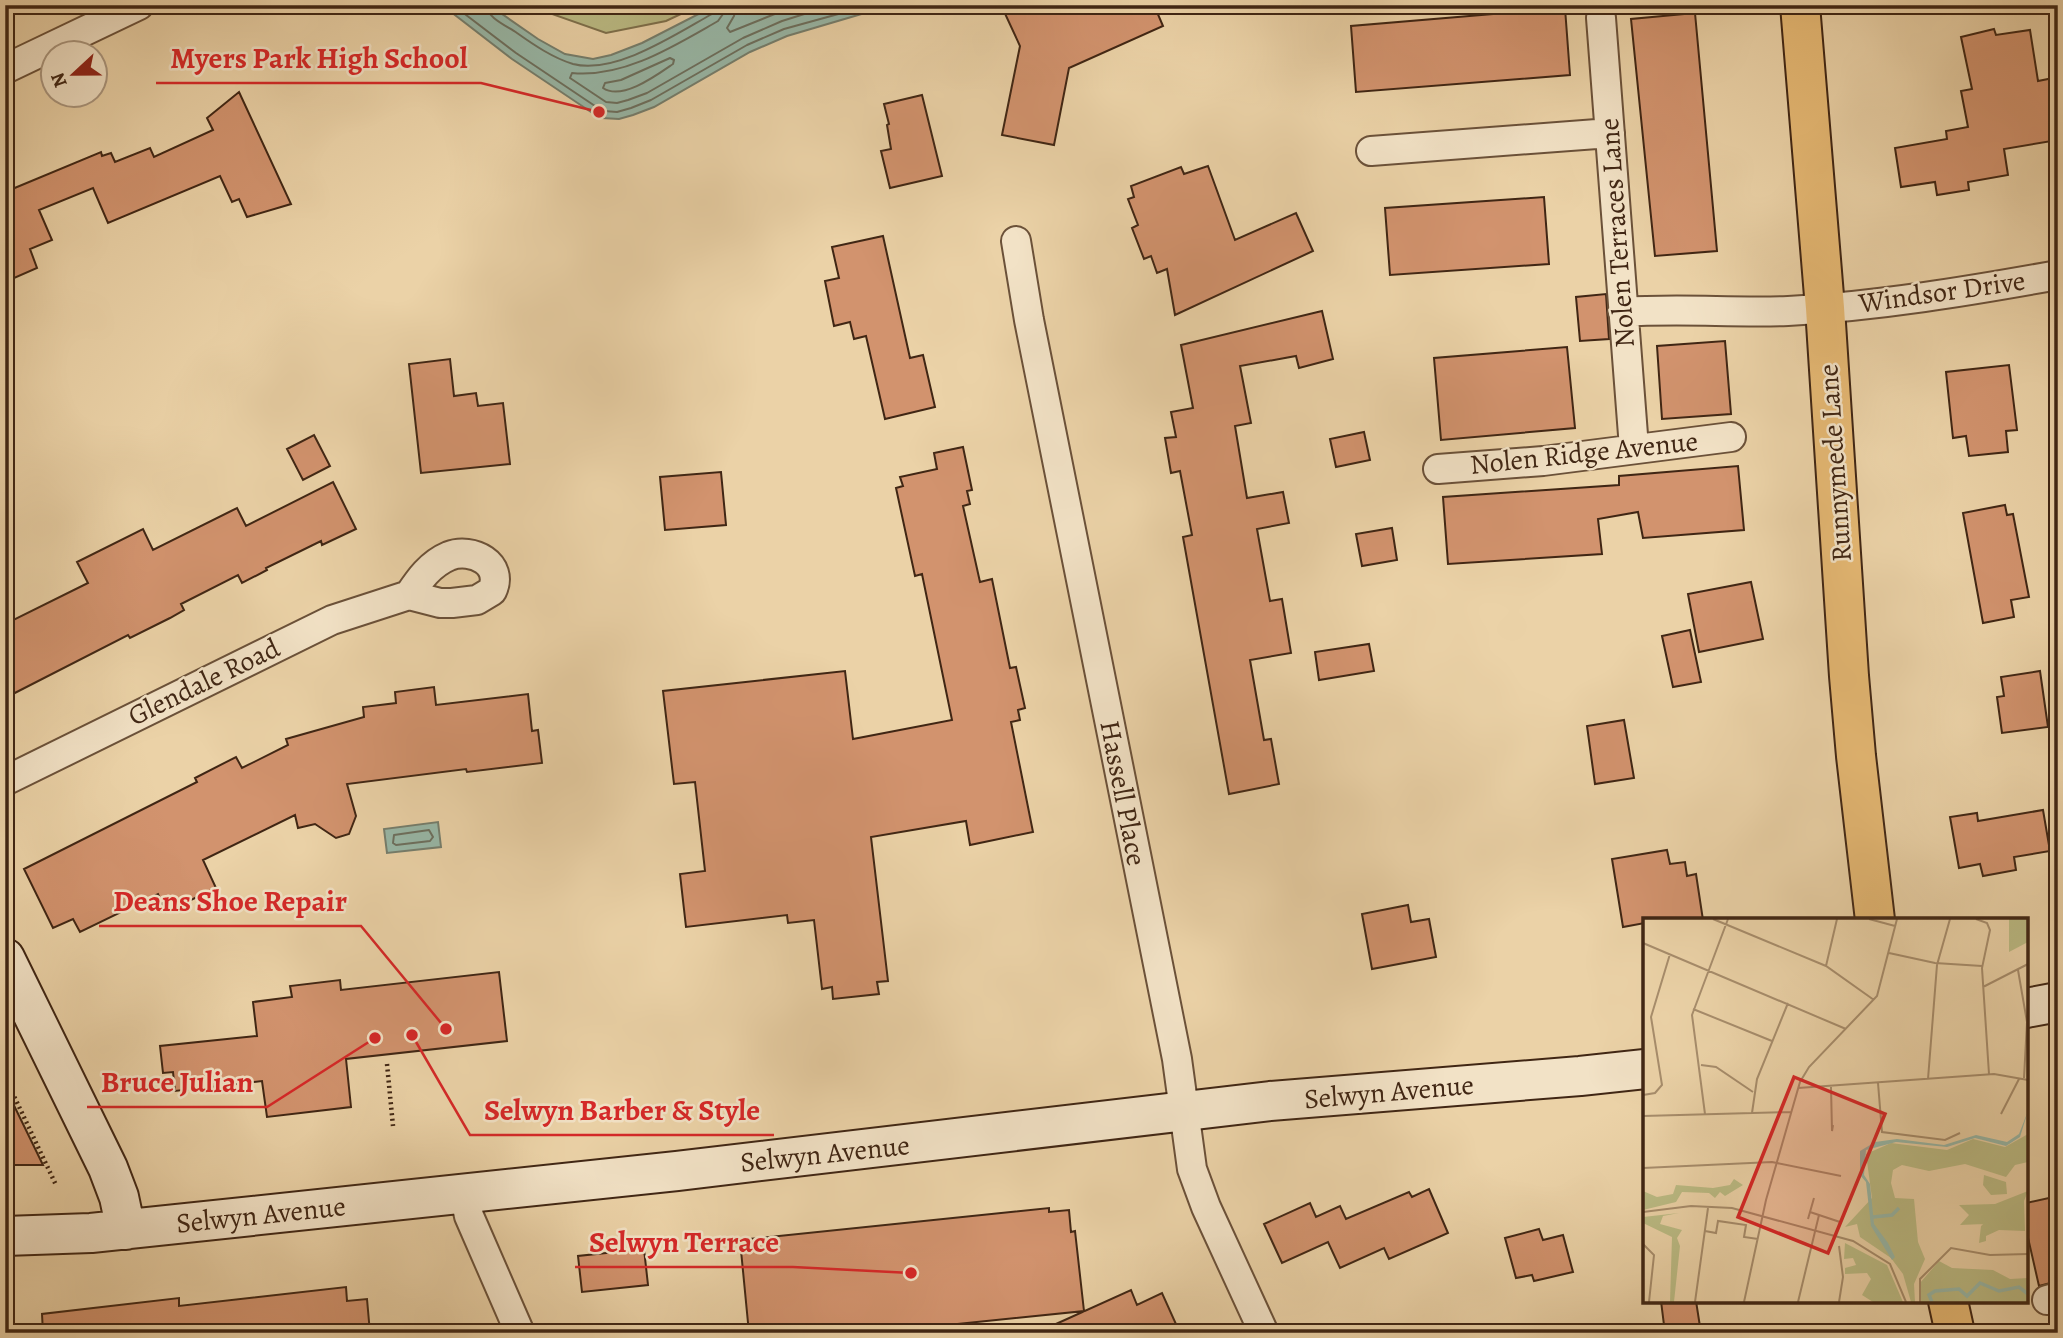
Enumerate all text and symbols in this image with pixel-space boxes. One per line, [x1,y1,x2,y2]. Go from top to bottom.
callout: Myers Park High School [156,32,481,83]
north arrow [38,38,108,108]
text: Myers Park High School [170,38,468,78]
text: N [44,69,74,91]
street label: Nolen Terraces Lane [1590,117,1644,349]
street label: Windsor Drive [1855,262,2028,323]
street label: Runnymede Lane [1809,363,1861,563]
street label: Nolen Ridge Avenue [1468,422,1700,484]
street label: Glendale Road [122,628,287,735]
street label: Hassell Place [1090,717,1156,869]
callout: Deans Shoe Repair [99,875,361,926]
text: Deans Shoe Repair [113,881,347,921]
inset map [1643,918,2028,1303]
callout: Bruce Julian [87,1056,267,1107]
text: Bruce Julian [101,1062,253,1102]
street label: Selwyn Avenue [1303,1066,1475,1118]
callout: Selwyn Barber & Style [470,1084,774,1135]
text: Selwyn Barber & Style [484,1090,760,1130]
street label: Selwyn Avenue [738,1126,912,1182]
street label: Selwyn Avenue [174,1187,348,1243]
callout: Selwyn Terrace [575,1216,793,1267]
text: Selwyn Terrace [589,1222,779,1262]

